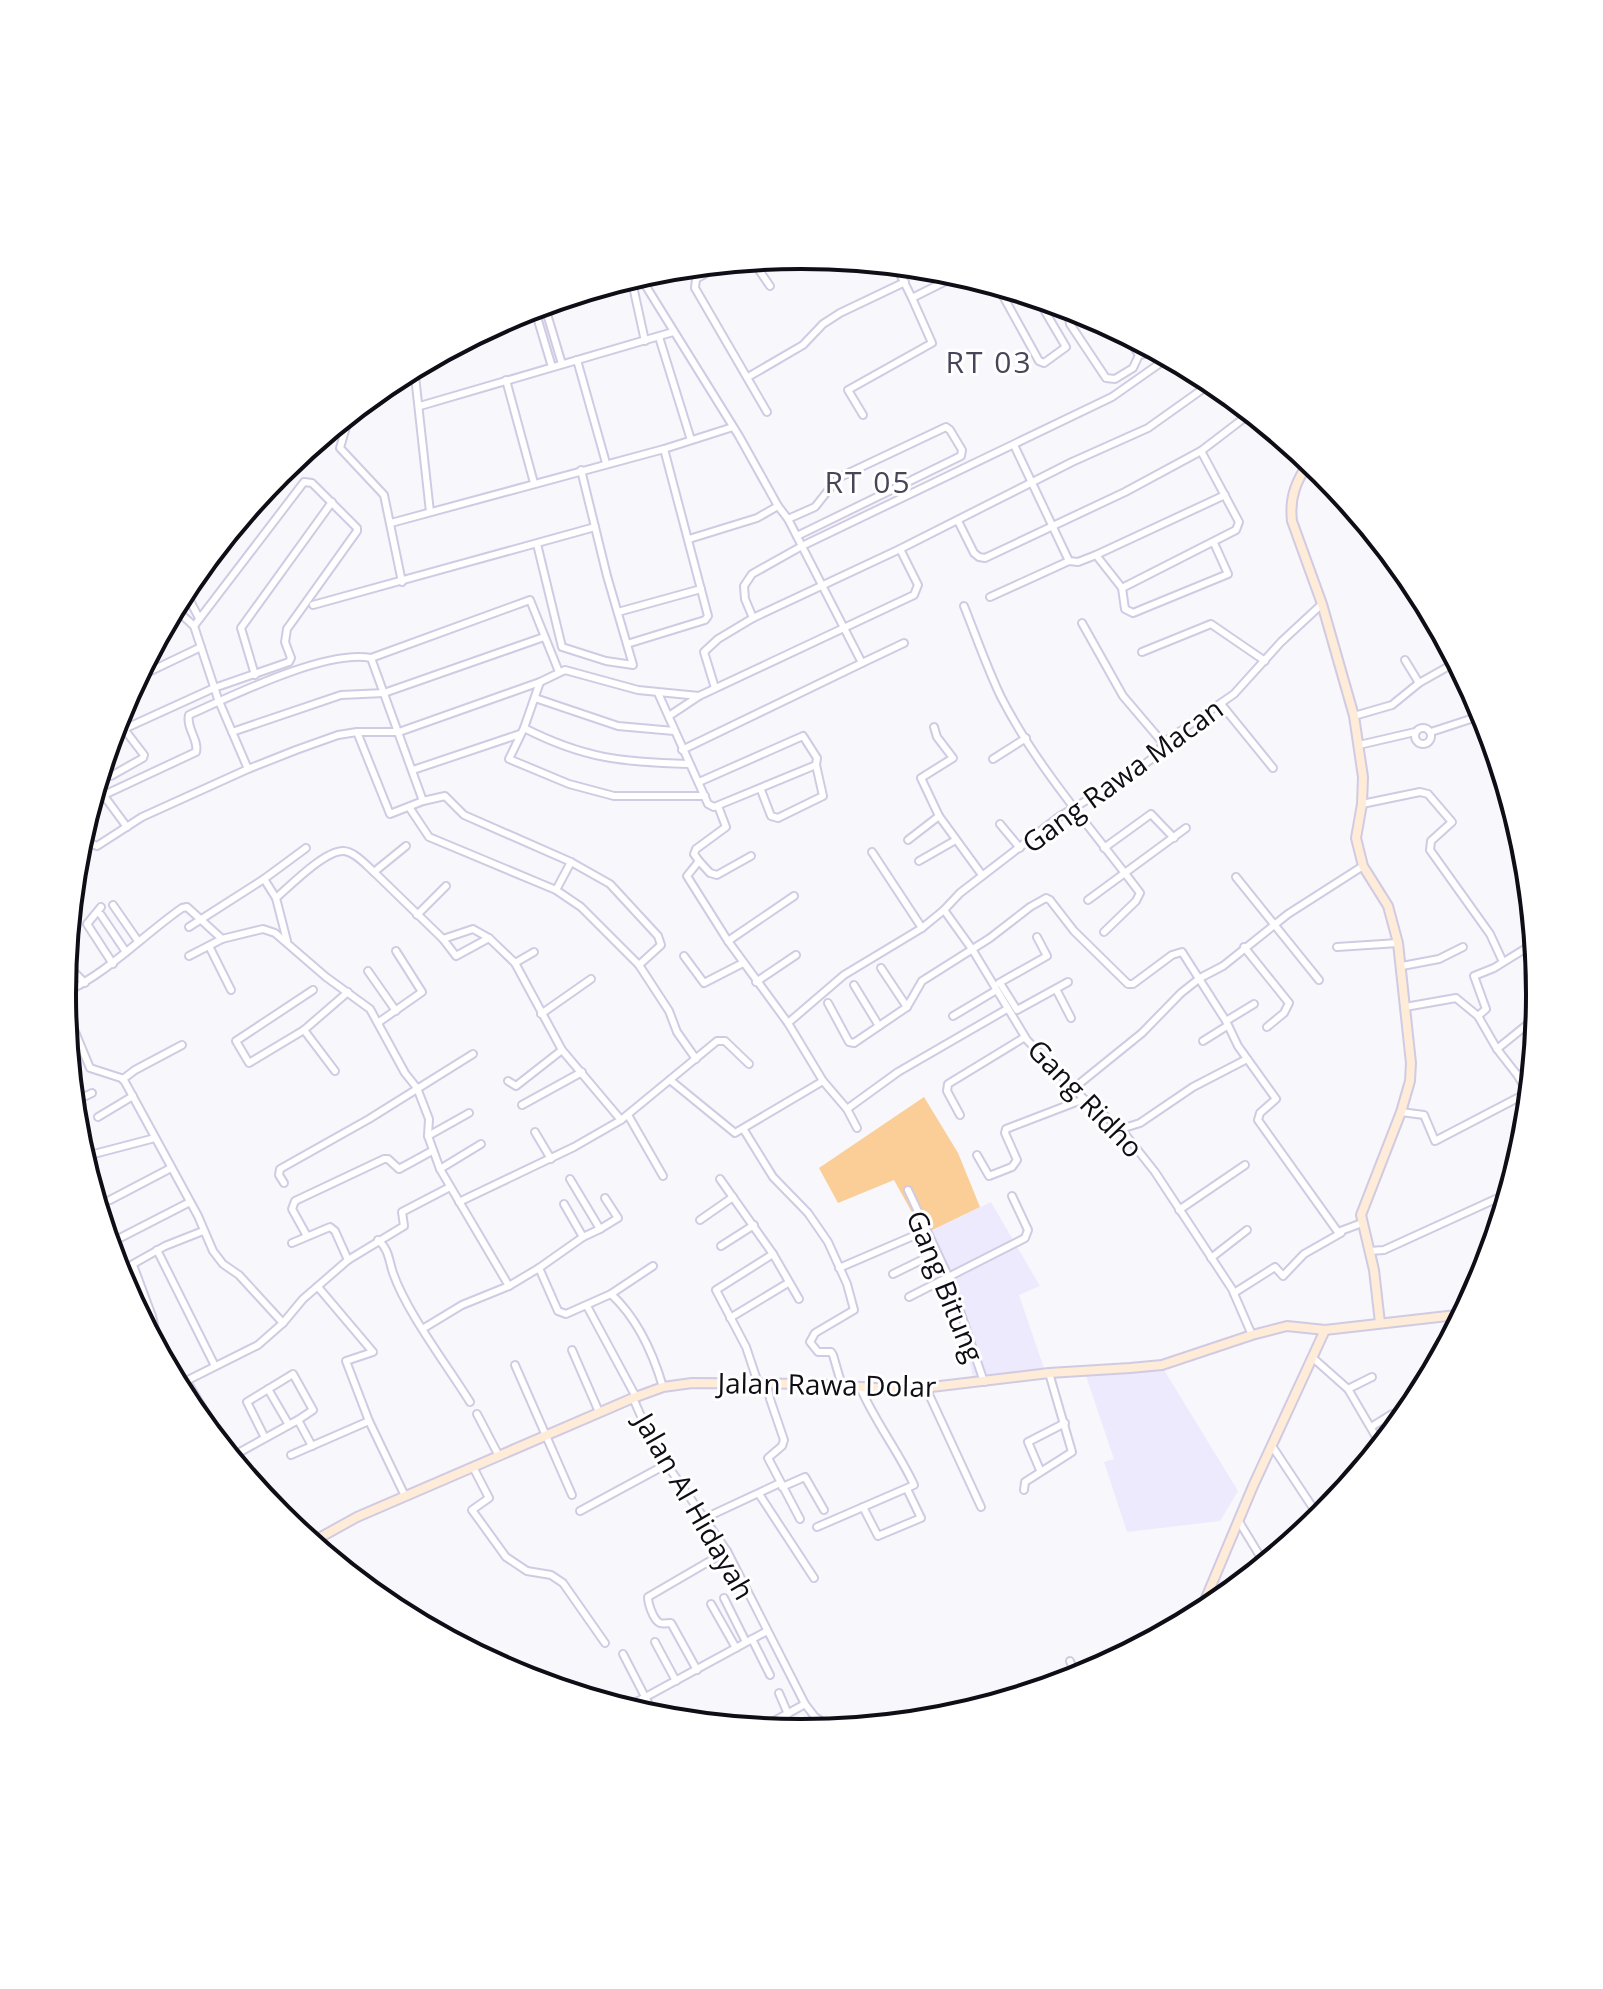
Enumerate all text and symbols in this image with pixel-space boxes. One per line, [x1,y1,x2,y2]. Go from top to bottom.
district label: RT 03 [945,341,1033,382]
district label: RT 05 [824,461,912,502]
street label: Gang Rawa Macan [1014,689,1230,861]
street label: Gang Ridho [1020,1030,1152,1166]
street label: Gang Bitung [898,1205,994,1367]
street label: Jalan Rawa Dolar [714,1363,937,1405]
street label: Jalan Al Hidayah [625,1403,764,1606]

